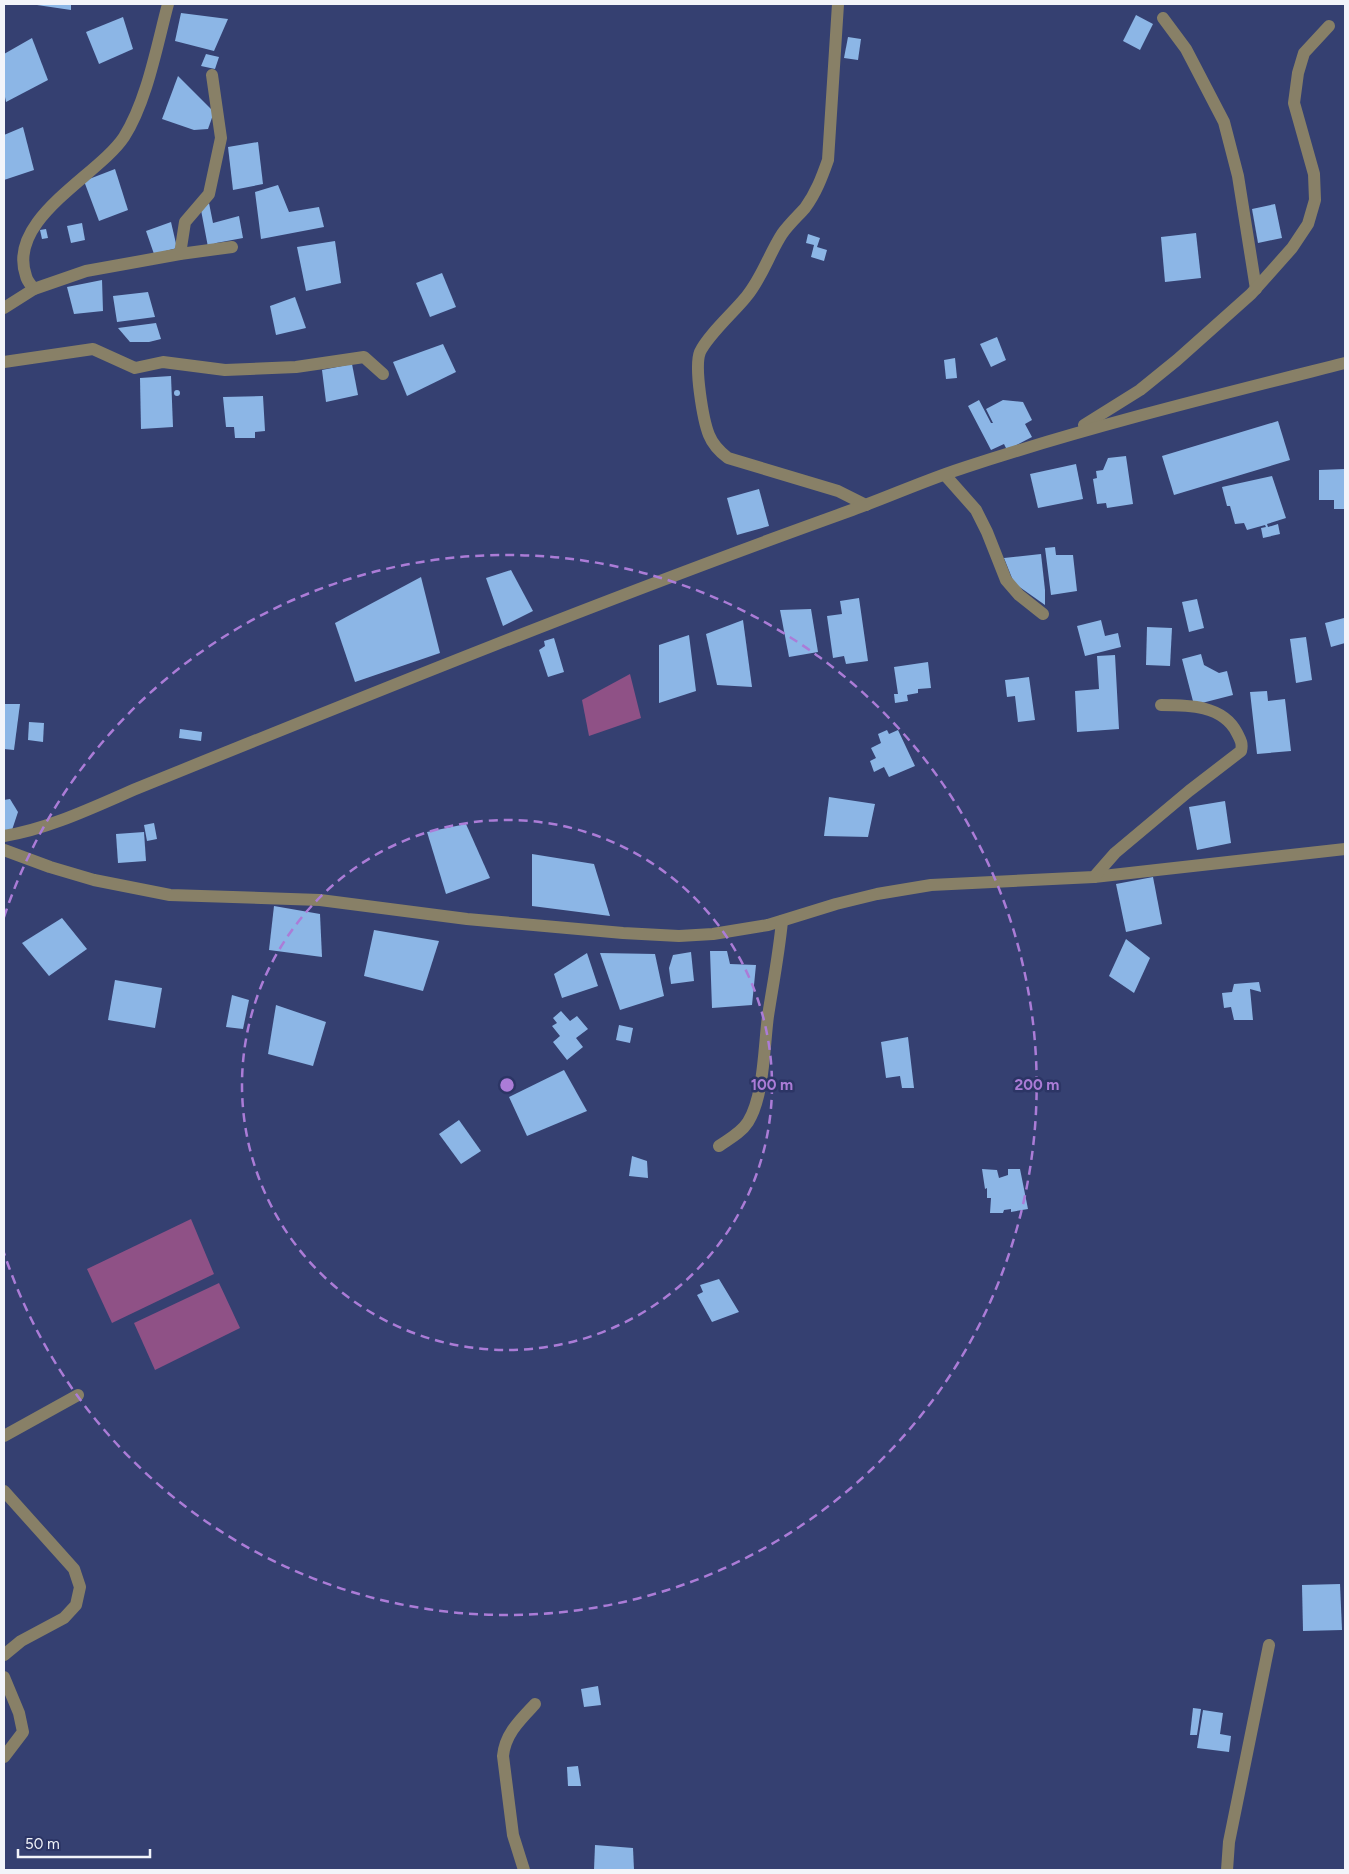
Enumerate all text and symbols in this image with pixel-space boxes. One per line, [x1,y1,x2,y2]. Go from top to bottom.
centre of rings [498,1076,516,1094]
text: 100 m [751,1076,793,1094]
text: 200 m [1015,1076,1059,1094]
scale bar [18,1826,150,1858]
text: 50 m [25,1835,60,1853]

